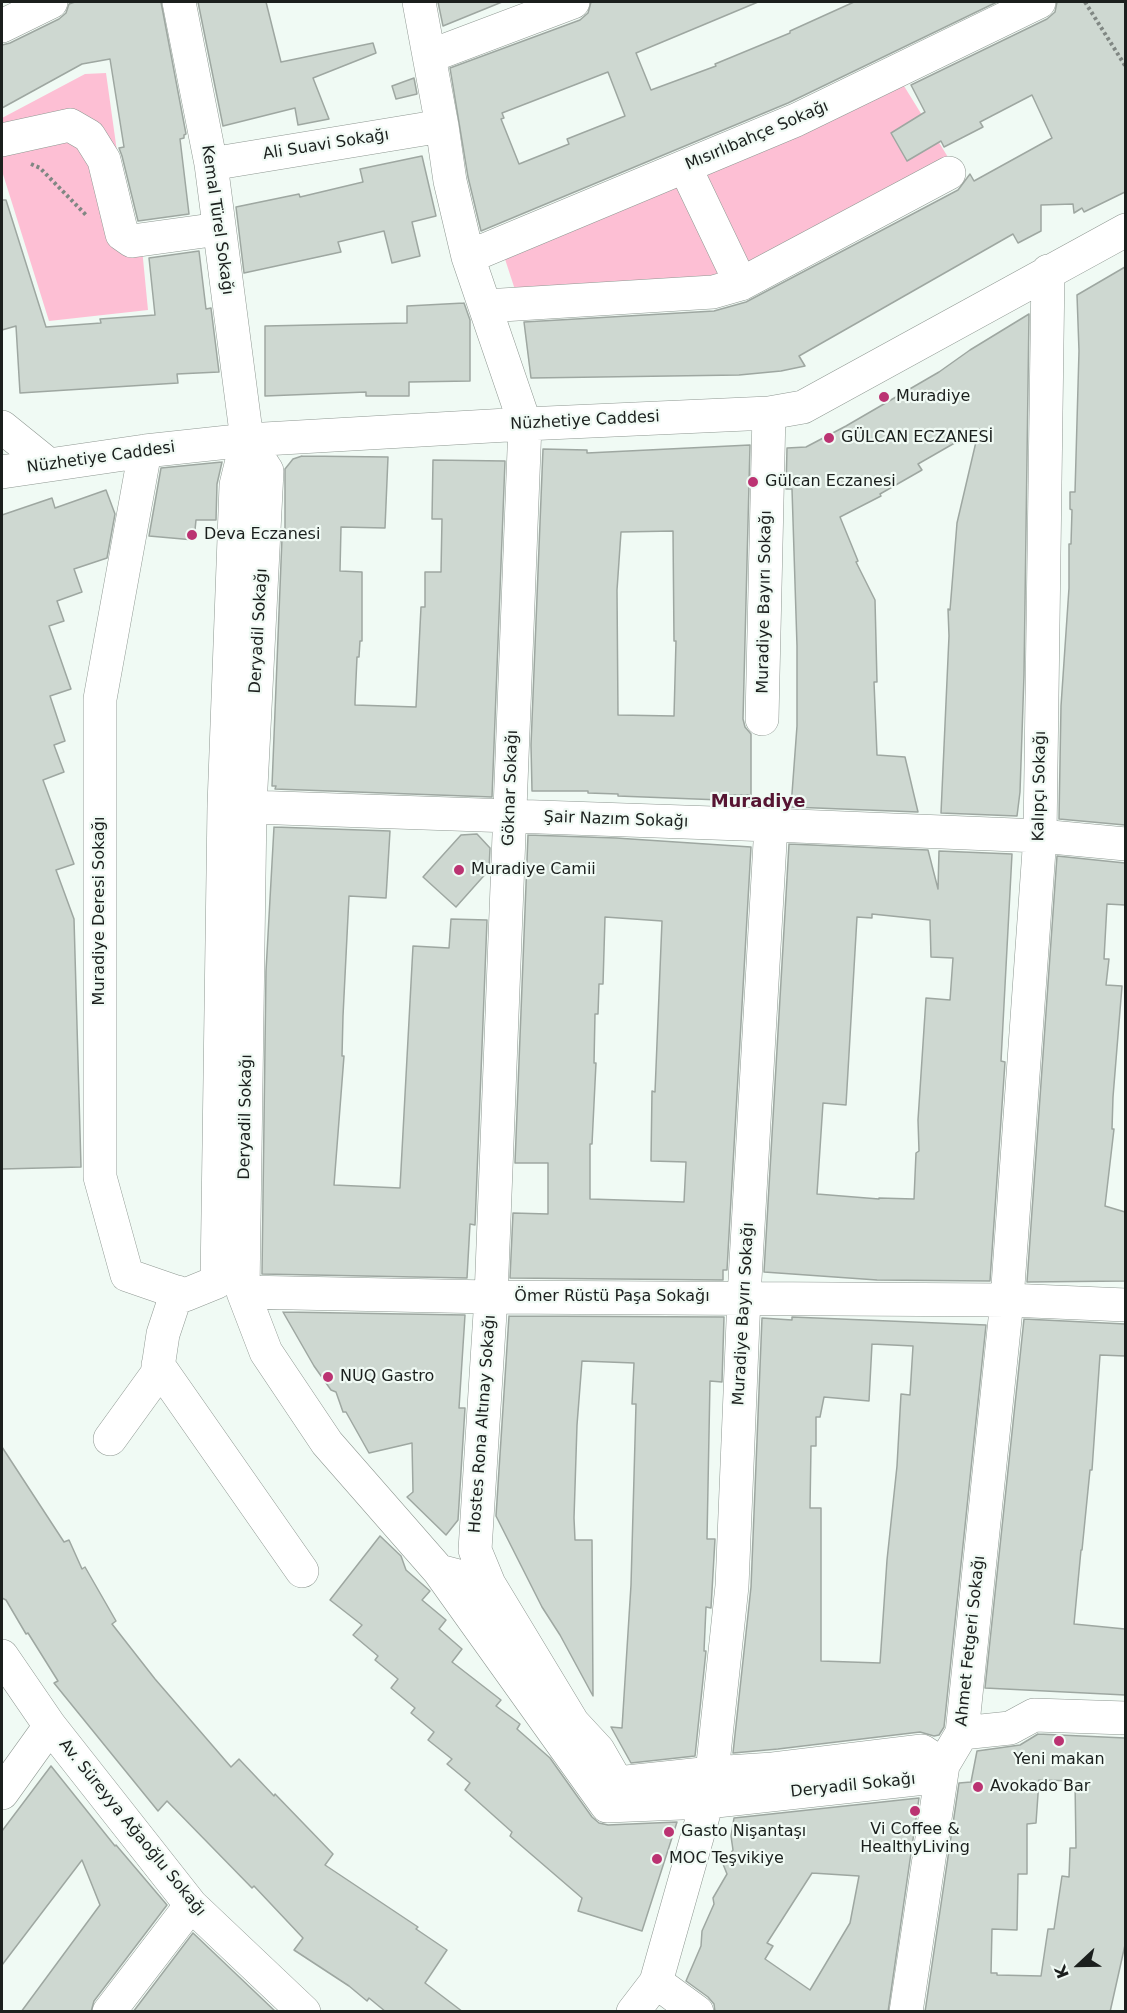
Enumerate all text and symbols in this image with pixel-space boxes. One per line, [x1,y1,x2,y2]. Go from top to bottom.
street label: Mısırlıbahçe Sokağı [683,97,831,175]
street label: Ali Suavi Sokağı [262,126,390,164]
street label: Kemal Türel Sokağı [197,144,237,296]
place label: Muradiye [896,387,970,407]
marker: Muradiye [877,390,891,404]
street label: Nüzhetiye Caddesi [510,408,660,434]
place label: GÜLCAN ECZANESİ [841,428,993,448]
marker: GÜLCAN ECZANESİ [822,431,836,445]
street label: Nüzhetiye Caddesi [26,438,176,478]
place label: Gülcan Eczanesi [765,472,896,492]
marker: Gülcan Eczanesi [746,475,760,489]
street label: Muradiye Bayırı Sokağı [754,510,776,694]
place label: Deva Eczanesi [204,525,320,545]
marker: Deva Eczanesi [185,528,199,542]
street label: Deryadil Sokağı [246,568,272,694]
street label: Göknar Sokağı [499,730,523,846]
street label: Kalıpçı Sokağı [1029,730,1051,842]
district label: Muradiye [711,791,805,813]
street label: Şair Nazım Sokağı [543,808,689,832]
street label: Muradiye Deresi Sokağı [90,817,110,1005]
place label: Muradiye Camii [471,860,596,880]
marker: Muradiye Camii [452,863,466,877]
street label: Deryadil Sokağı [235,1054,257,1180]
street label: Muradiye Bayırı Sokağı [730,1222,758,1406]
street label: Ömer Rüstü Paşa Sokağı [514,1287,710,1307]
street label: Hostes Rona Altınay Sokağı [466,1314,500,1534]
place label: NUQ Gastro [340,1367,434,1387]
marker: NUQ Gastro [321,1370,335,1384]
street label: Ahmet Fetgeri Sokağı [952,1555,990,1727]
marker: Yeni makan [1052,1734,1066,1748]
street label: Av. Süreyya Ağaoğlu Sokağı [55,1736,209,1920]
place label: Yeni makan [1013,1750,1105,1770]
street label: Deryadil Sokağı [790,1770,916,1802]
place label: Avokado Bar [990,1777,1090,1797]
marker: Avokado Bar [971,1780,985,1794]
marker: Vi Coffee & HealthyLiving [908,1804,922,1818]
place label: Vi Coffee & HealthyLiving [860,1820,970,1858]
place label: Gasto Nişantaşı [681,1822,806,1842]
marker: Gasto Nişantaşı [662,1825,676,1839]
place label: MOC Teşvikiye [669,1849,784,1869]
marker: MOC Teşvikiye [650,1852,664,1866]
north arrow [1049,1935,1109,1995]
text: K [1051,1963,1073,1981]

